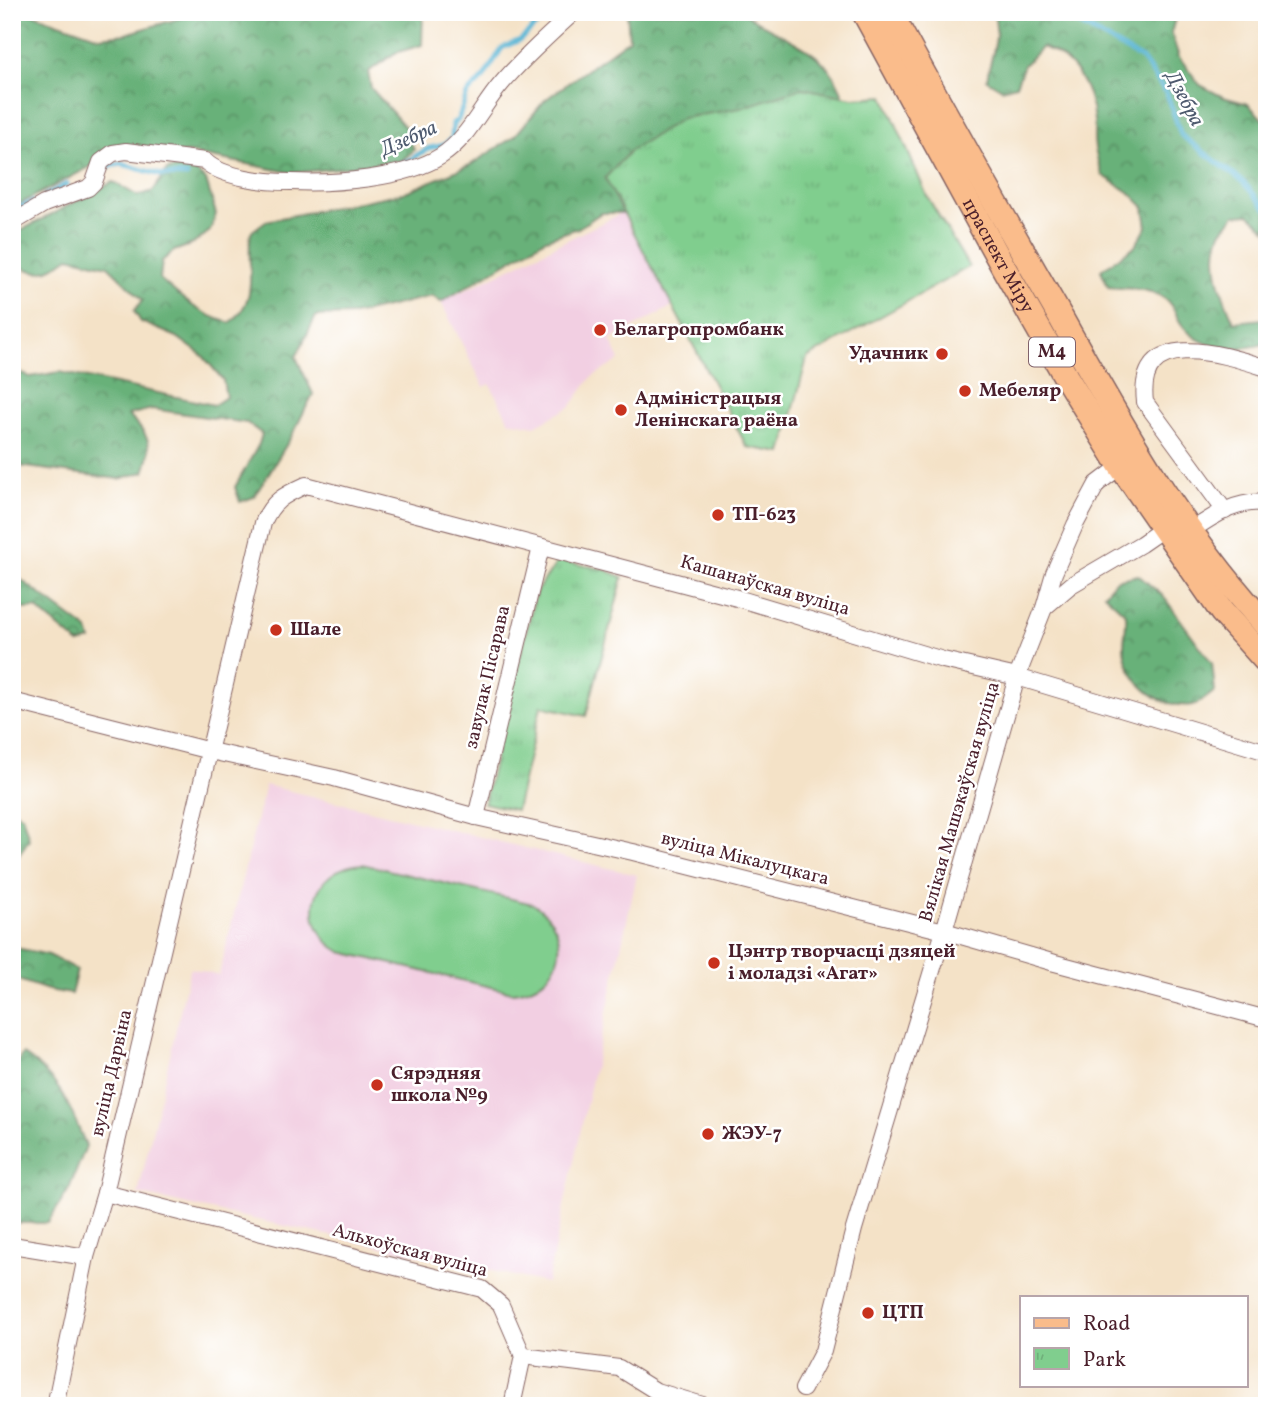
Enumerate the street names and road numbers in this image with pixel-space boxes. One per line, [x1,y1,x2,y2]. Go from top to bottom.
street label: праспект Міру [955,194,1040,318]
road number: М4 [1029,338,1075,366]
street label: Кашанаўская вуліца [677,549,853,623]
street label: завулак Пісарава [459,603,517,751]
street label: Вялікая Машэкаўская вуліца [913,679,1007,925]
street label: вуліца Мікалуцкага [658,826,832,892]
street label: вуліца Дарвіна [85,1007,139,1139]
street label: Альхоўская вуліца [329,1218,491,1284]

